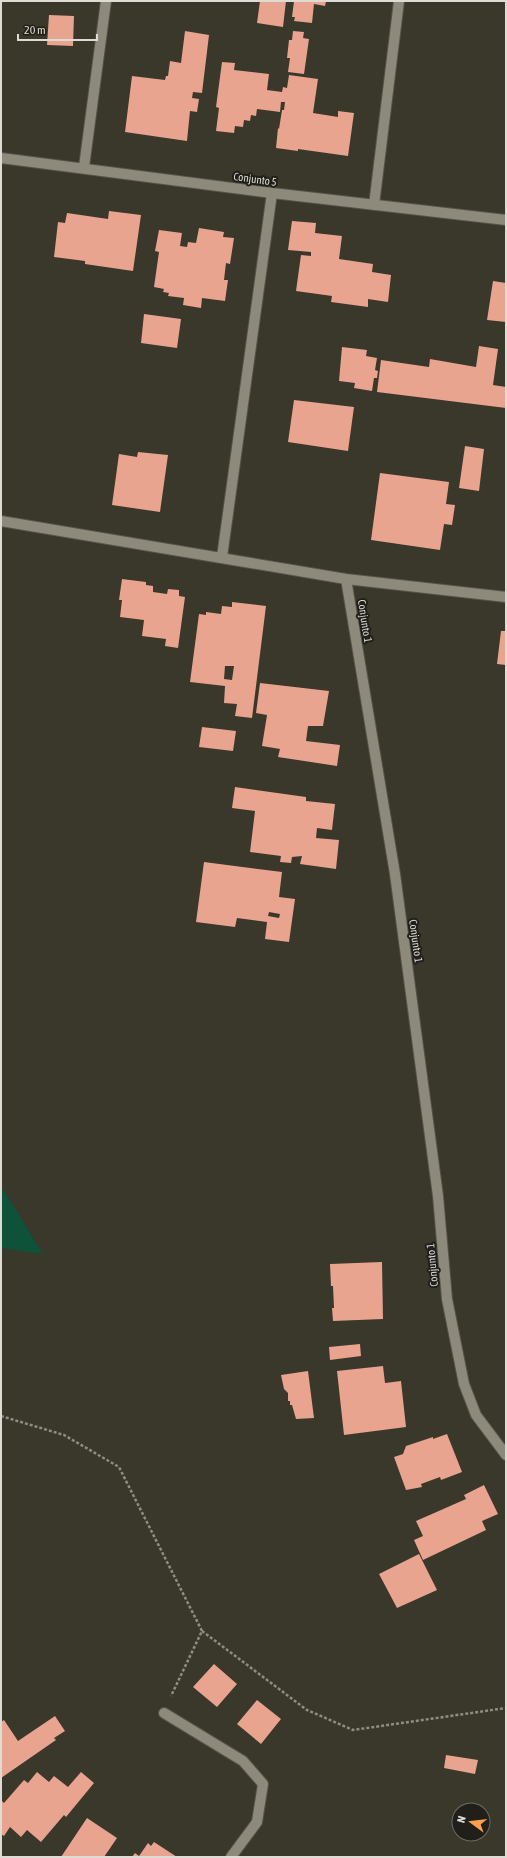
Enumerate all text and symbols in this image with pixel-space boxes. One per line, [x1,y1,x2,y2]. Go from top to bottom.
scale bar [18,16,97,42]
text: 20 m [24,23,46,37]
street label: Conjunto 5 [233,170,277,188]
street label: Conjunto 1 [356,599,374,643]
street label: Conjunto 1 [407,919,425,963]
street label: Conjunto 1 [424,1243,440,1287]
north arrow [451,1802,491,1842]
text: N [455,1815,468,1824]

